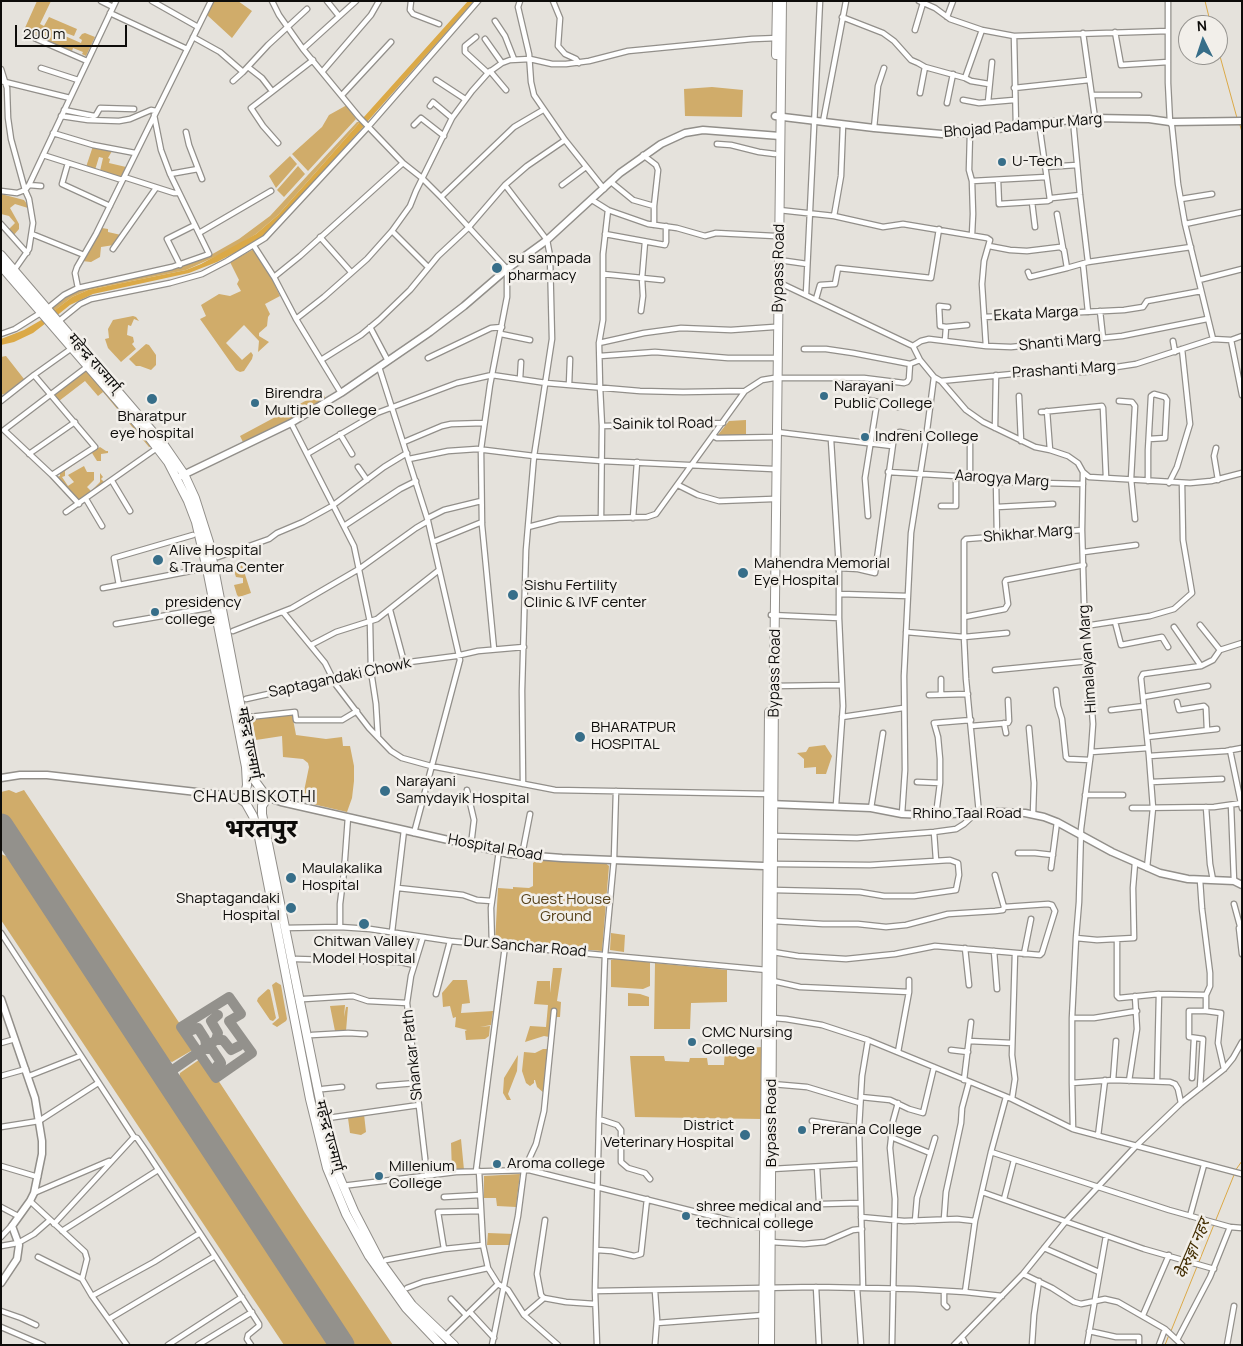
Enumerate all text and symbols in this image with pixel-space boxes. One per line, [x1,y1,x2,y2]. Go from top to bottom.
scale bar [18,15,130,47]
north arrow [1178,15,1228,65]
text: N [1196,16,1208,35]
text: 200 m [23,23,66,44]
street label: Bhojad Padampur Marg [943,110,1103,142]
place label: U-Tech [1012,153,1063,171]
marker: U-Tech [996,156,1008,168]
street label: Bypass Road [769,224,789,312]
place label: su sampada pharmacy [508,250,591,285]
marker: su sampada pharmacy [490,261,504,275]
street label: Ekata Marga [993,303,1079,325]
street label: Shanti Marg [1018,329,1102,355]
street label: महेन्द्र राज्मार्ग् [63,330,125,396]
street label: Prashanti Marg [1012,357,1116,383]
place label: Narayani Public College [834,378,932,413]
place label: Birendra Multiple College [265,385,377,420]
marker: Narayani Public College [818,390,830,402]
marker: Bharatpur eye hospital [145,392,159,406]
marker: Birendra Multiple College [249,397,261,409]
place label: Bharatpur eye hospital [110,408,194,443]
street label: Sainik tol Road [613,414,713,434]
place label: Indreni College [875,428,978,446]
marker: Indreni College [859,431,871,443]
street label: Aarogya Marg [954,467,1050,491]
street label: Shikhar Marg [983,521,1073,547]
place label: Alive Hospital & Trauma Center [169,542,284,577]
marker: Alive Hospital & Trauma Center [151,553,165,567]
place label: Mahendra Memorial Eye Hospital [754,555,890,590]
marker: Mahendra Memorial Eye Hospital [736,566,750,580]
place label: Sishu Fertility Clinic & IVF center [524,577,647,612]
marker: Sishu Fertility Clinic & IVF center [506,588,520,602]
place label: presidency college [165,594,241,629]
street label: Himalayan Marg [1075,604,1101,714]
marker: presidency college [149,606,161,618]
street label: Bypass Road [765,629,785,717]
street label: Saptagandaki Chowk [267,654,413,702]
street label: महेन्द्र राज्मार्ग् [233,706,265,780]
place label: BHARATPUR HOSPITAL [591,719,676,754]
marker: BHARATPUR HOSPITAL [573,730,587,744]
place label: Narayani Samydayik Hospital [396,773,529,808]
marker: Narayani Samydayik Hospital [378,784,392,798]
district label: CHAUBISKOTHI [192,788,318,808]
street label: Rhino Taal Road [912,805,1022,823]
district label: भरतपुर [225,815,297,845]
street label: Hospital Road [446,831,544,865]
place label: Maulakalika Hospital [302,860,382,895]
marker: Maulakalika Hospital [284,871,298,885]
place label: Shaptagandaki Hospital [176,890,280,925]
park label: Guest House Ground [521,891,611,926]
marker: Shaptagandaki Hospital [284,901,298,915]
marker: Chitwan Valley Model Hospital [357,917,371,931]
place label: Chitwan Valley Model Hospital [313,933,415,968]
street label: Dur Sanchar Road [463,933,587,961]
street label: Shankar Path [399,1009,427,1101]
place label: CMC Nursing College [702,1024,793,1059]
marker: CMC Nursing College [686,1036,698,1048]
street label: Bypass Road [763,1079,781,1167]
street label: महेन्द्र राज्मार्ग् [311,1099,347,1173]
place label: District Veterinary Hospital [603,1117,734,1152]
place label: Prerana College [812,1121,922,1139]
marker: Prerana College [796,1124,808,1136]
marker: District Veterinary Hospital [738,1128,752,1142]
place label: Aroma college [507,1155,605,1173]
place label: Millenium College [389,1158,455,1193]
marker: Aroma college [491,1158,503,1170]
marker: Millenium College [373,1170,385,1182]
place label: shree medical and technical college [696,1198,822,1233]
marker: shree medical and technical college [680,1210,692,1222]
water label: केेरुङ्गा नहर [1172,1216,1214,1282]

